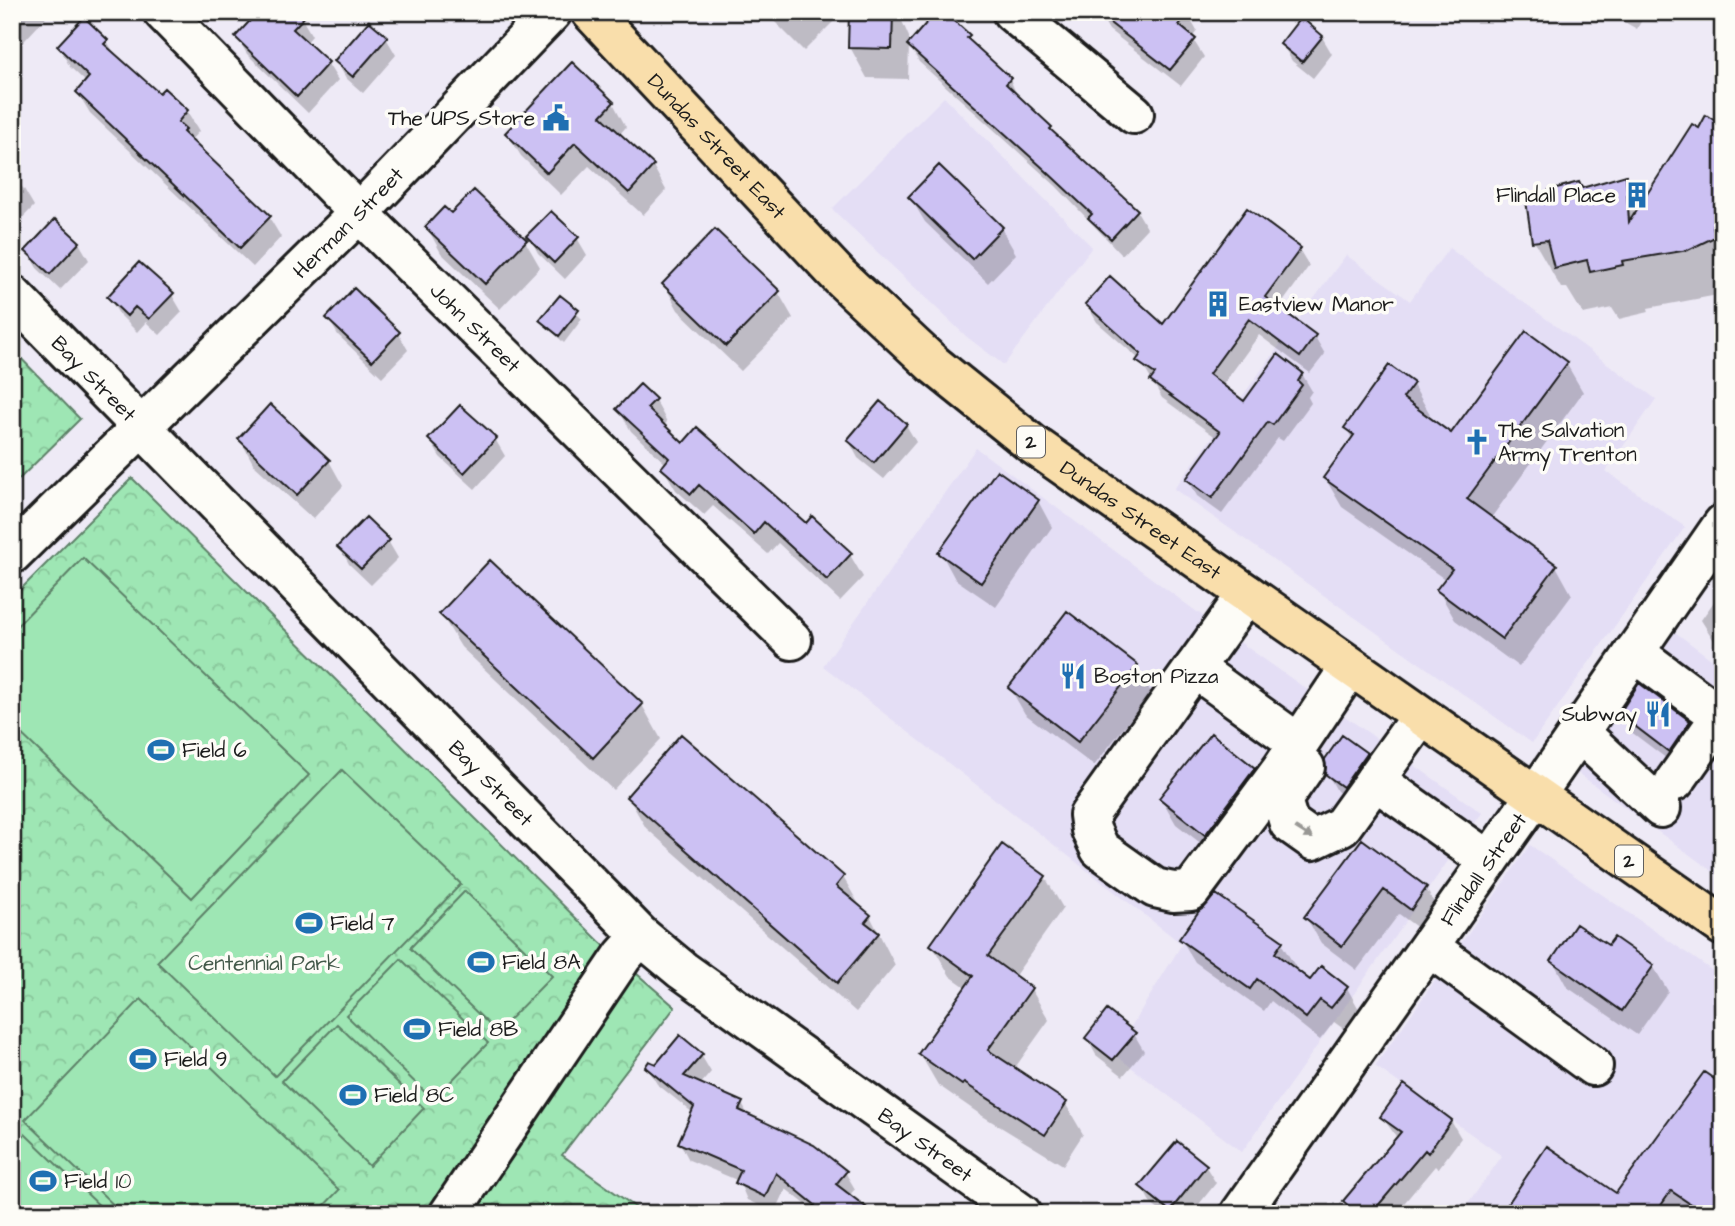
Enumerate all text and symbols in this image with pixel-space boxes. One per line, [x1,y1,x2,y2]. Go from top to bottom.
street label: Dundas Street East [641,67,793,226]
public building icon: The UPS Store [541,103,571,133]
place label: The UPS Store [388,104,535,133]
street label: Herman Street [286,160,410,285]
building icon: Flindall Place [1622,180,1652,210]
place label: Flindall Place [1496,181,1616,210]
street label: John Street [423,276,527,379]
building icon: Eastview Manor [1203,289,1233,319]
place label: Eastview Manor [1239,290,1394,319]
street label: Bay Street [45,329,143,428]
place label: The Salvation Army Trenton [1498,416,1637,471]
road number: 2 [1017,426,1045,458]
church icon: The Salvation Army Trenton [1462,427,1492,457]
street label: Dundas Street East [1055,453,1228,587]
restaurant icon: Boston Pizza [1058,661,1088,691]
place label: Boston Pizza [1094,662,1219,691]
restaurant icon: Subway [1643,699,1673,729]
place label: Subway [1562,700,1637,731]
street label: Bay Street [442,734,540,833]
sports icon: Field 6 [146,735,176,765]
place label: Field 6 [182,736,247,765]
street label: Flindall Street [1433,806,1534,932]
one-way arrow [1294,826,1314,839]
road number: 2 [1615,846,1643,876]
sports icon: Field 7 [294,908,324,938]
place label: Field 7 [330,909,395,938]
sports icon: Field 8A [466,947,496,977]
place label: Field 8A [502,948,581,977]
park label: Centennial Park [188,949,340,978]
sports icon: Field 8B [402,1014,432,1044]
place label: Field 8B [438,1015,518,1044]
sports icon: Field 9 [128,1044,158,1074]
place label: Field 9 [164,1045,228,1074]
sports icon: Field 8C [338,1080,368,1110]
place label: Field 8C [374,1081,454,1110]
street label: Bay Street [872,1101,979,1189]
sports icon: Field 10 [28,1166,58,1196]
place label: Field 10 [64,1167,132,1196]

